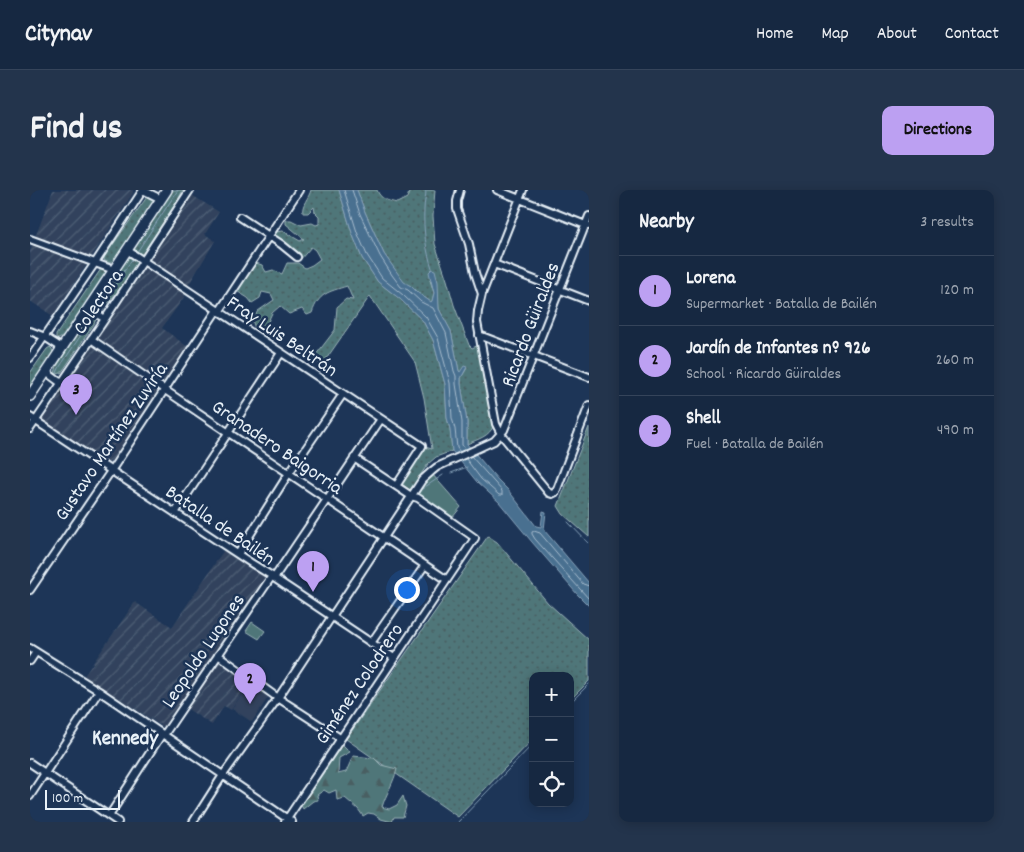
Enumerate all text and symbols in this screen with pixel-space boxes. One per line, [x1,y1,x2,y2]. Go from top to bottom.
text: Citynav [25,18,92,52]
text: Home [756,22,793,47]
text: Map [821,22,849,47]
text: About [877,22,917,47]
text: Contact [945,22,999,47]
text: Find us [30,105,122,155]
button: Directions [882,106,994,155]
text: Nearby [639,208,694,238]
text: 3 results [920,211,974,234]
street label: Ricardo Güiraldes [495,259,568,392]
street label: Colectora [67,264,132,341]
text: Lorena [686,266,735,293]
text: 1 [653,279,657,302]
text: 120 m [940,279,974,302]
street label: Fray Luis Beltrán [220,290,343,385]
text: Supermarket · Batalla de Bailén [686,293,877,316]
text: Jardín de Infantes nº 926 [686,336,871,363]
text: 2 [652,349,659,372]
text: 260 m [936,349,974,372]
street label: Gustavo Martínez Zuviría [49,357,176,527]
text: School · Ricardo Güiraldes [686,363,841,386]
pin: 3 [60,374,92,415]
street label: Granadero Baigorria [205,394,348,503]
text: Shell [686,406,721,433]
text: 3 [651,419,659,442]
text: 490 m [937,419,974,442]
text: Fuel · Batalla de Bailén [686,433,823,456]
street label: Batalla de Bailén [159,479,280,574]
pin: 1 [297,551,329,592]
your location [394,577,420,603]
street label: Leopoldo Lugones [156,589,253,714]
street label: Giménez Colodrero [310,618,411,751]
pin: 2 [234,663,266,704]
map controls [529,672,574,807]
button: + [529,672,574,717]
button: − [529,717,574,762]
district label: Kennedy [92,725,159,755]
button: locate [529,762,574,807]
scale bar [45,787,120,810]
text: 100 m [52,789,83,809]

